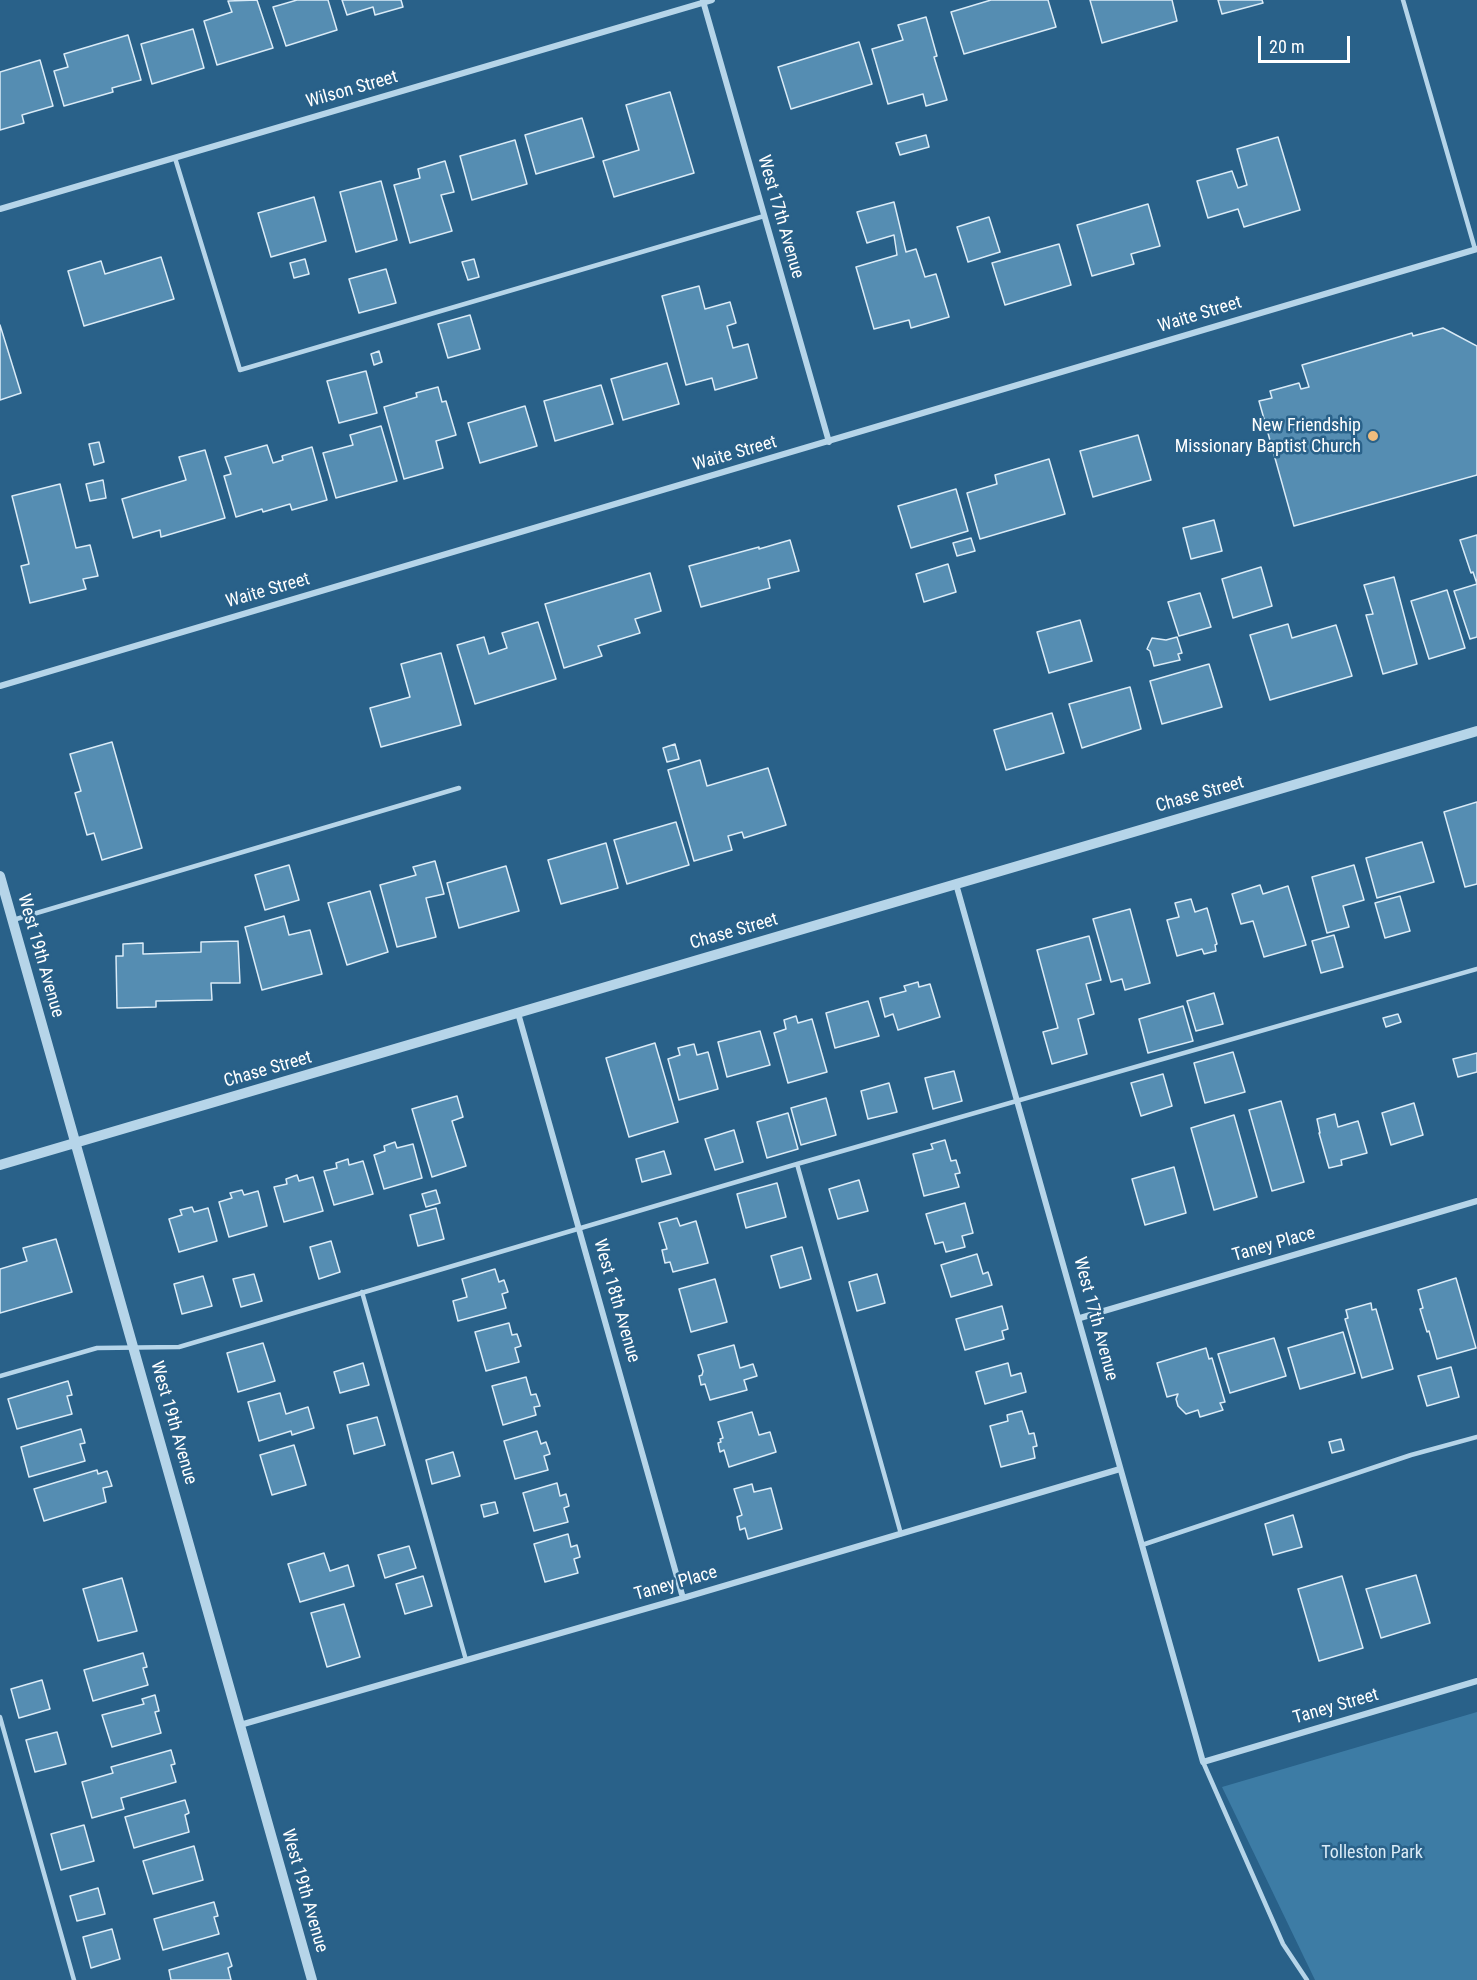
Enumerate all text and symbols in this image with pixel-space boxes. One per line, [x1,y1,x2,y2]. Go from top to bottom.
scale bar [1261,24,1352,62]
text: 20 m [1269,36,1304,57]
street label: Wilson Street [304,67,400,113]
street label: West 17th Avenue [752,153,808,281]
street label: Waite Street [1156,292,1244,338]
place label: New Friendship Missionary Baptist Church [1175,415,1361,458]
marker: New Friendship Missionary Baptist Church [1366,429,1380,443]
street label: Waite Street [691,432,779,476]
street label: Waite Street [224,569,312,613]
street label: Chase Street [1154,772,1246,818]
street label: West 19th Avenue [12,892,68,1020]
street label: Chase Street [688,909,780,955]
street label: Chase Street [222,1047,314,1093]
street label: Taney Place [1230,1223,1318,1267]
street label: West 18th Avenue [588,1237,644,1365]
street label: West 17th Avenue [1068,1255,1122,1383]
street label: West 19th Avenue [145,1359,201,1487]
street label: Taney Place [632,1562,720,1606]
street label: Taney Street [1291,1685,1381,1729]
street label: West 19th Avenue [276,1827,332,1955]
park label: Tolleston Park [1321,1842,1423,1864]

